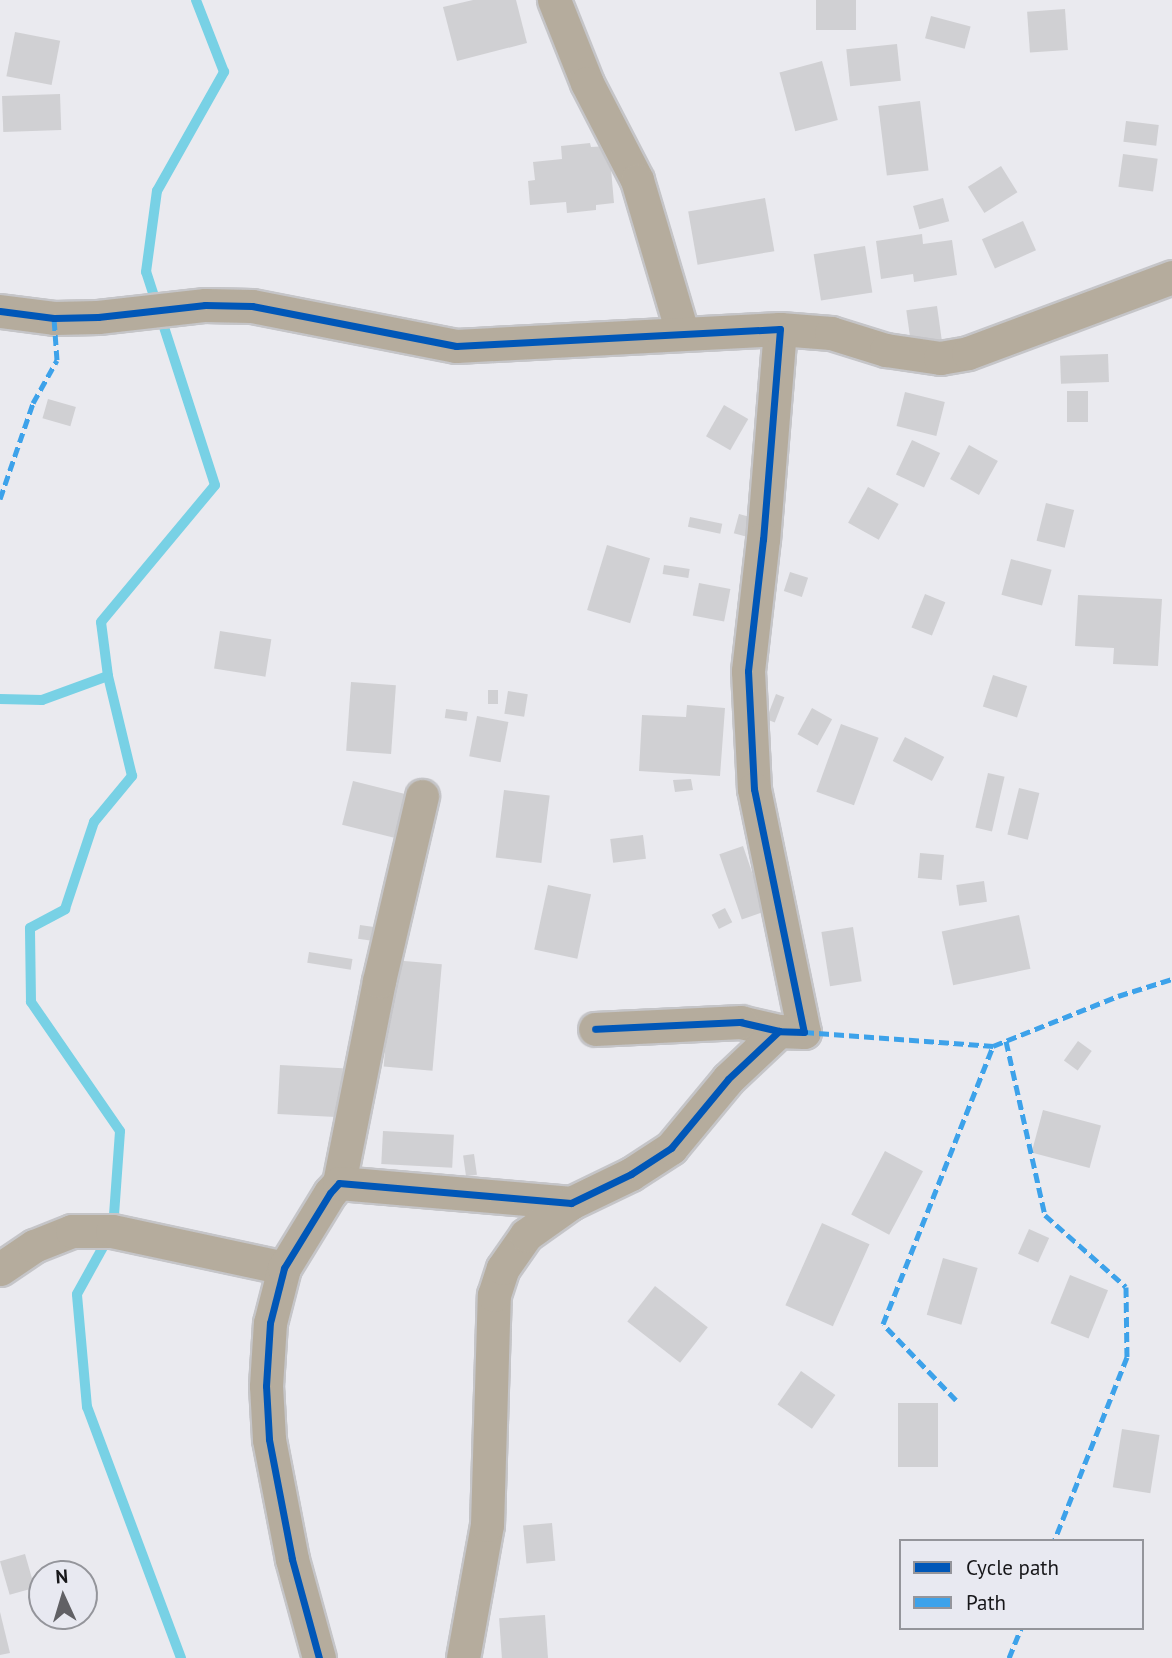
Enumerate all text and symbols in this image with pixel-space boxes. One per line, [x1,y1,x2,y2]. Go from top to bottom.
legend [899,1539,1144,1630]
text: Cycle path [966,1554,1059,1581]
north arrow [28,1560,98,1630]
text: N [55,1564,69,1588]
text: Path [966,1589,1006,1616]

